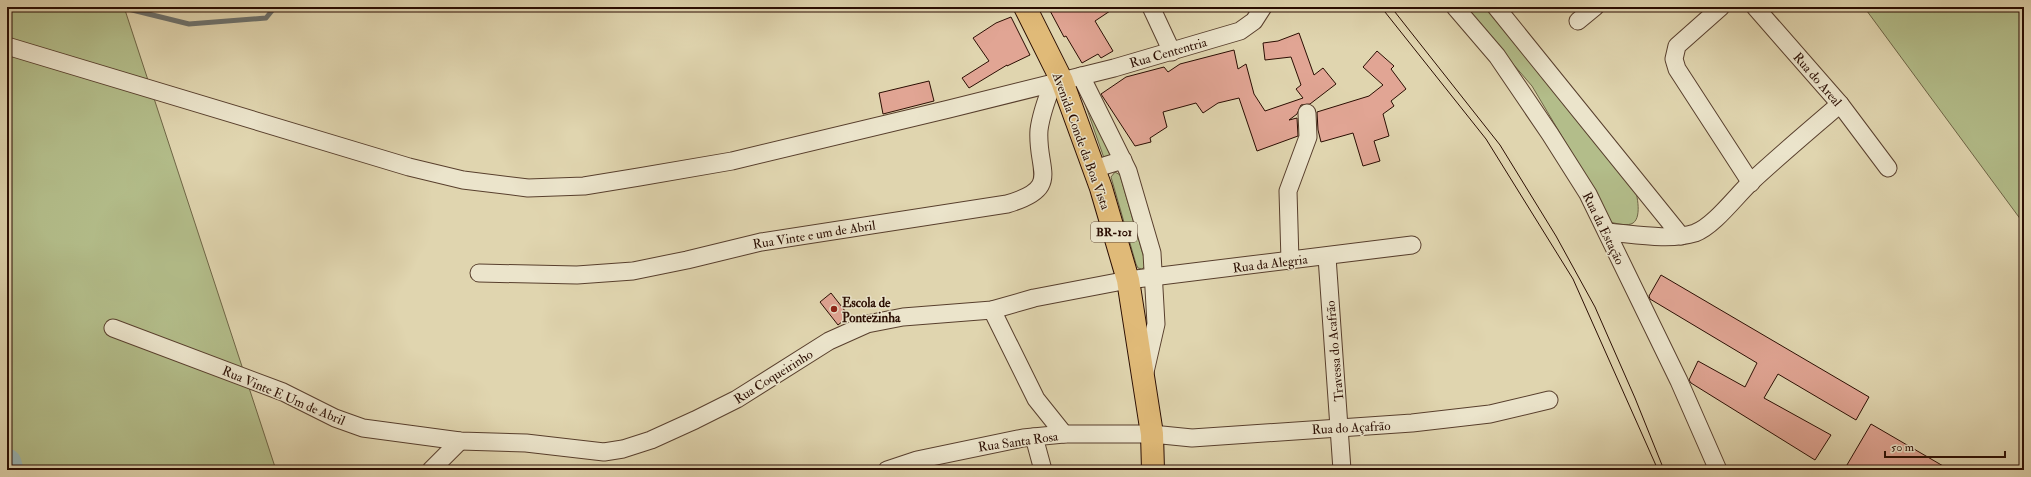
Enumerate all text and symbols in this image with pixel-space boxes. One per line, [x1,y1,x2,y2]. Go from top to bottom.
street label: Rua Cententria [1128,34,1209,72]
street label: Rua do Areal [1789,49,1846,111]
street label: Avenida Conde da Boa Vista [1049,70,1113,213]
street label: Rua da Estação [1579,190,1628,267]
street label: Rua Vinte e um de Abril [752,217,877,253]
road number: BR-101 [1091,222,1137,242]
street label: Rua da Alegria [1232,251,1309,277]
place label: Escola de Pontezinha [842,295,901,326]
street label: Travessa do Acafrão [1323,300,1347,402]
marker: Escola de Pontezinha [829,304,839,314]
street label: Rua Coqueirinho [731,346,816,408]
street label: Rua Vinte E Um de Abril [220,363,348,429]
street label: Rua do Açafrão [1311,418,1391,438]
street label: Rua Santa Rosa [977,428,1060,456]
scale bar [1885,433,2005,459]
text: 50 m [1891,440,1915,455]

